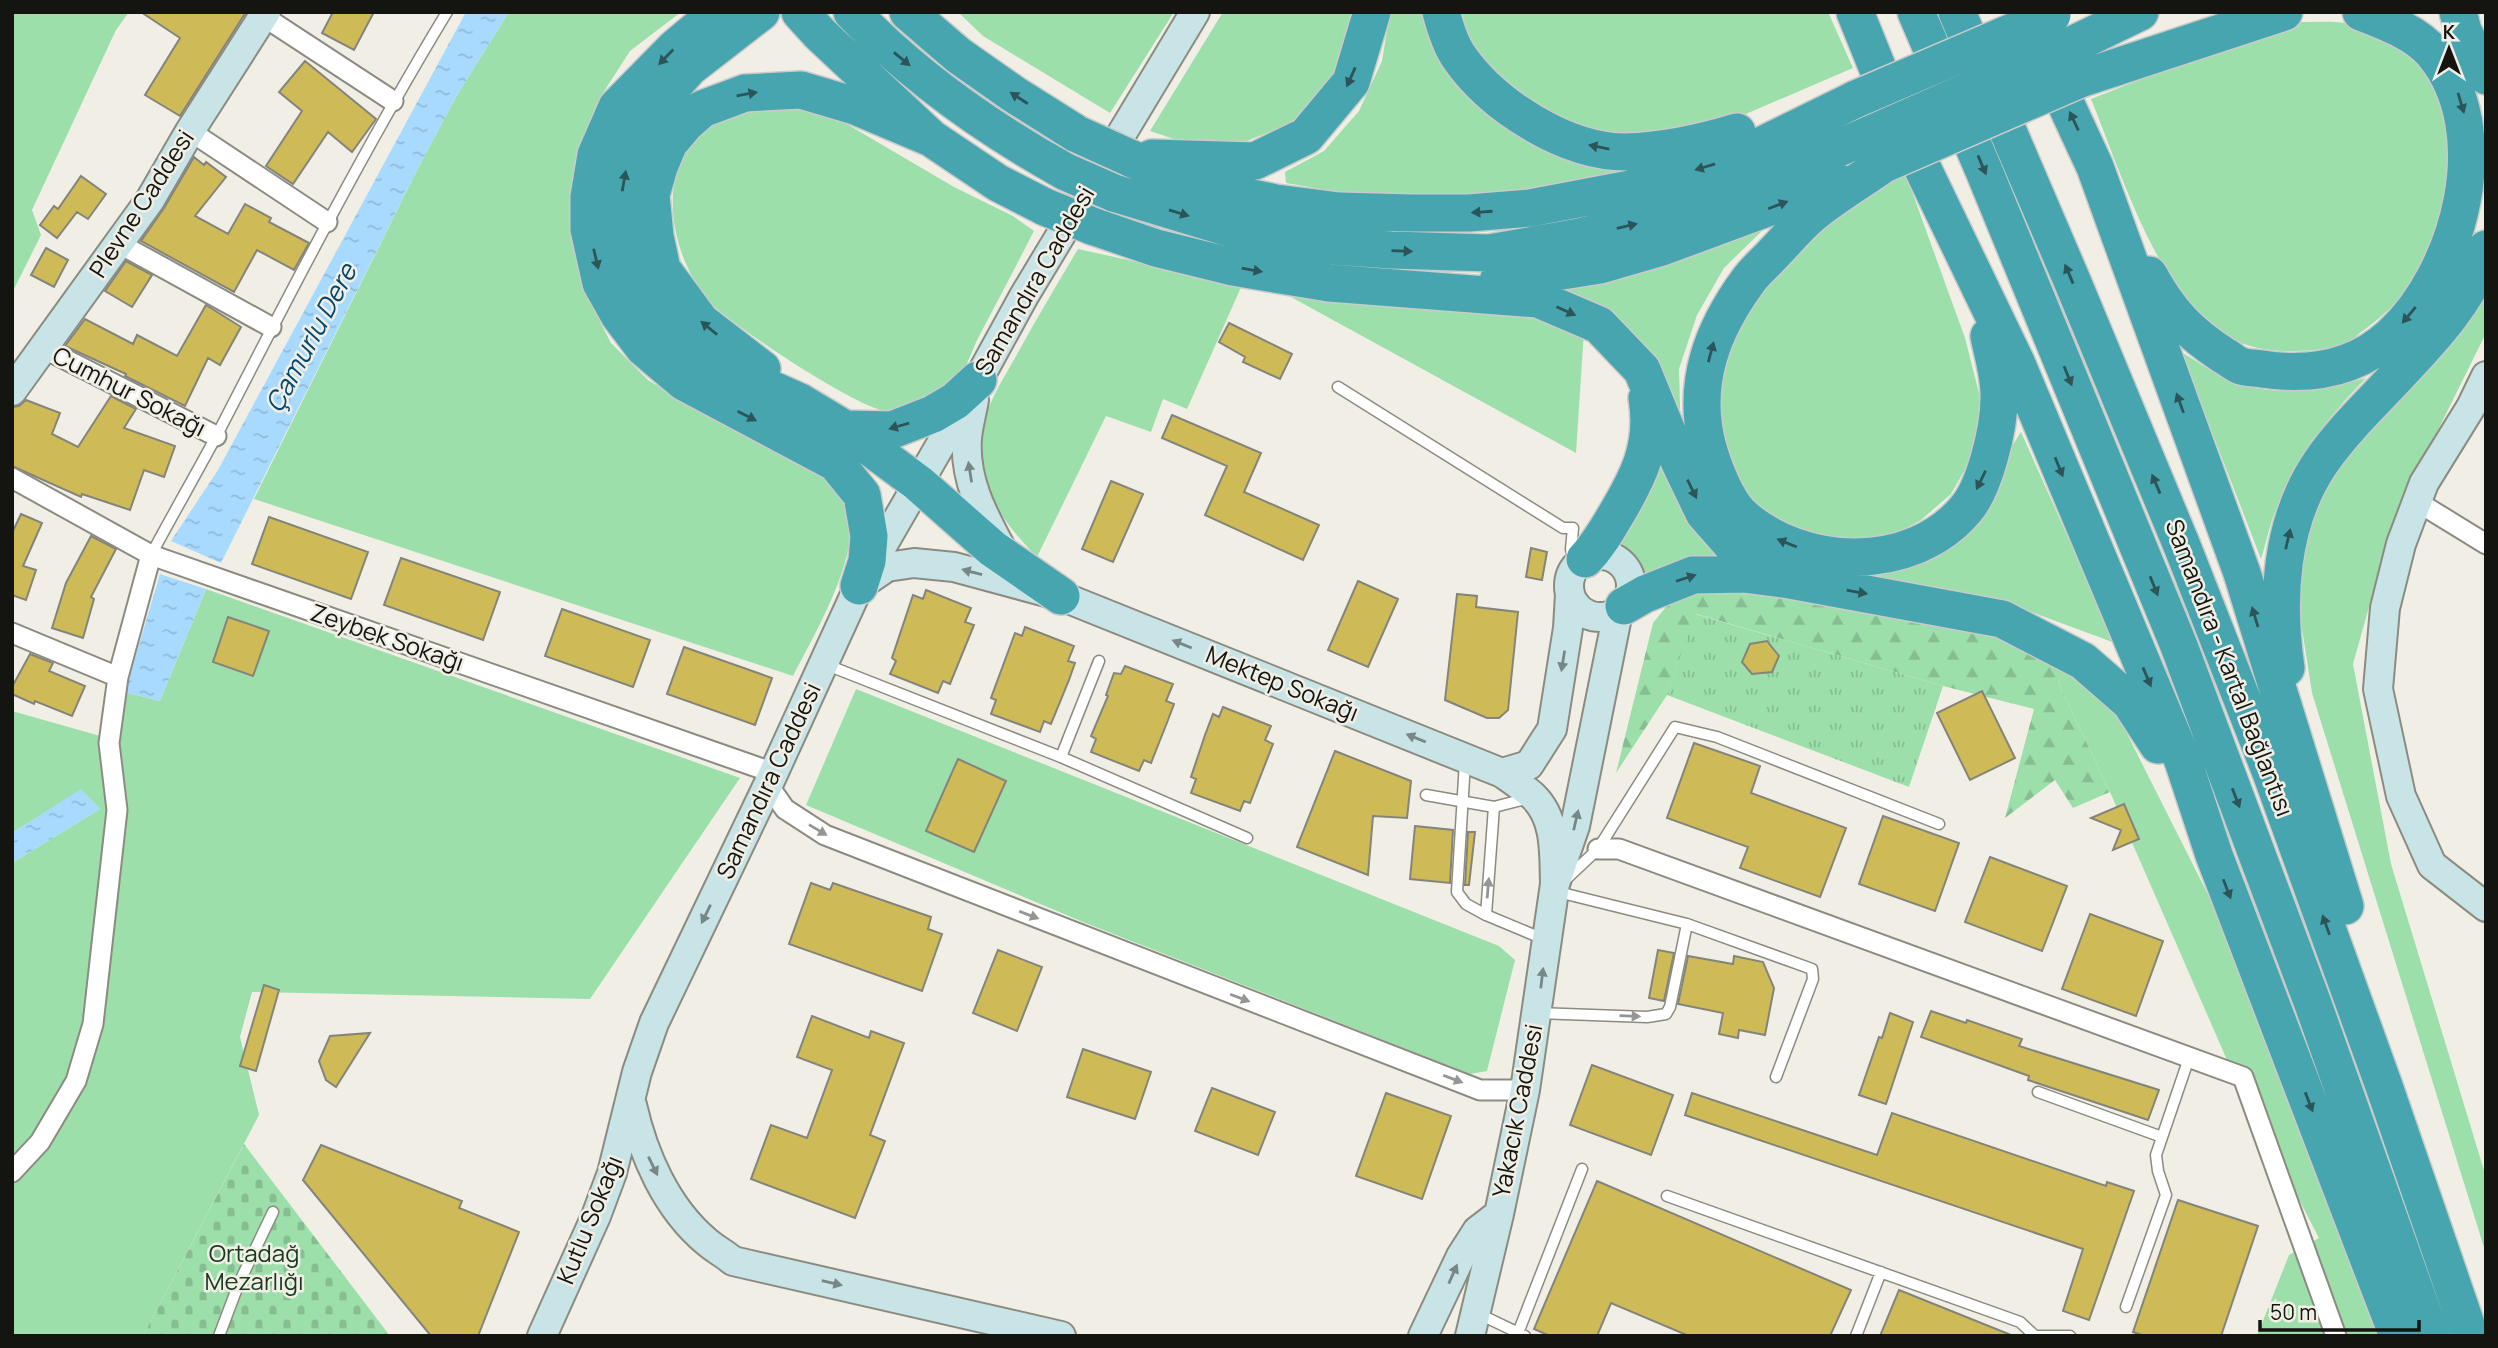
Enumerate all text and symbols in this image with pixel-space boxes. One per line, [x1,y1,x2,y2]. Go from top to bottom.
north arrow [2414,14,2484,84]
text: K [2443,19,2456,45]
one-way arrow [657,48,674,65]
one-way arrow [893,51,910,66]
one-way arrow [1345,67,1357,87]
one-way arrow [736,88,758,99]
one-way arrow [1009,91,1029,104]
one-way arrow [2456,92,2466,113]
one-way arrow [2068,111,2079,131]
street label: Plevne Caddesi [81,123,201,283]
one-way arrow [1588,142,1610,153]
one-way arrow [1976,155,1987,176]
one-way arrow [1694,162,1715,172]
one-way arrow [619,170,630,192]
street label: Samandıra Caddesi [966,180,1101,381]
one-way arrow [1767,199,1788,210]
one-way arrow [1471,207,1493,218]
one-way arrow [1169,208,1190,218]
one-way arrow [1616,220,1638,231]
one-way arrow [1392,245,1414,256]
one-way arrow [590,248,601,270]
water label: Çamurlu Dere [256,255,365,418]
one-way arrow [2063,263,2074,284]
one-way arrow [1241,265,1263,276]
one-way arrow [1555,306,1576,317]
one-way arrow [2402,307,2417,324]
one-way arrow [700,321,717,336]
street label: Cumhur Sokağı [47,338,212,443]
one-way arrow [1706,341,1717,363]
one-way arrow [2063,365,2074,386]
one-way arrow [2174,392,2185,413]
one-way arrow [737,411,757,422]
one-way arrow [889,422,910,432]
one-way arrow [2053,457,2065,477]
one-way arrow [964,461,975,483]
one-way arrow [1976,470,1987,490]
one-way arrow [2150,473,2161,494]
one-way arrow [1687,479,1698,499]
street label: Samandıra - Kartal Bağlantısı [2158,514,2302,821]
one-way arrow [2283,527,2294,549]
one-way arrow [1777,537,1798,548]
one-way arrow [961,566,983,577]
one-way arrow [1675,573,1696,583]
one-way arrow [2149,576,2160,597]
one-way arrow [1846,587,1868,598]
street label: Zeybek Sokağı [306,595,469,678]
one-way arrow [2250,607,2260,628]
street label: Mektep Sokağı [1201,637,1364,728]
one-way arrow [1171,639,1192,650]
one-way arrow [1557,650,1568,672]
one-way arrow [2142,666,2153,687]
street label: Samandıra Caddesi [708,677,828,884]
one-way arrow [1405,733,1426,744]
one-way arrow [2231,788,2242,809]
one-way arrow [1570,808,1581,830]
one-way arrow [808,824,827,836]
one-way arrow [1483,876,1494,898]
one-way arrow [2222,879,2233,900]
one-way arrow [701,904,712,924]
one-way arrow [1018,909,1039,920]
one-way arrow [2320,914,2331,935]
one-way arrow [1537,967,1548,989]
one-way arrow [1230,993,1251,1004]
one-way arrow [1619,1011,1641,1022]
street label: Yakacık Caddesi [1484,1021,1550,1200]
one-way arrow [1442,1074,1463,1085]
one-way arrow [2303,1091,2314,1112]
street label: Kutlu Sokağı [548,1150,629,1289]
one-way arrow [647,1156,659,1176]
park label: Ortadağ Mezarlığı [204,1236,304,1297]
one-way arrow [1447,1264,1458,1285]
one-way arrow [821,1278,843,1289]
scale bar [2260,1288,2419,1332]
text: 50 m [2270,1298,2317,1326]

